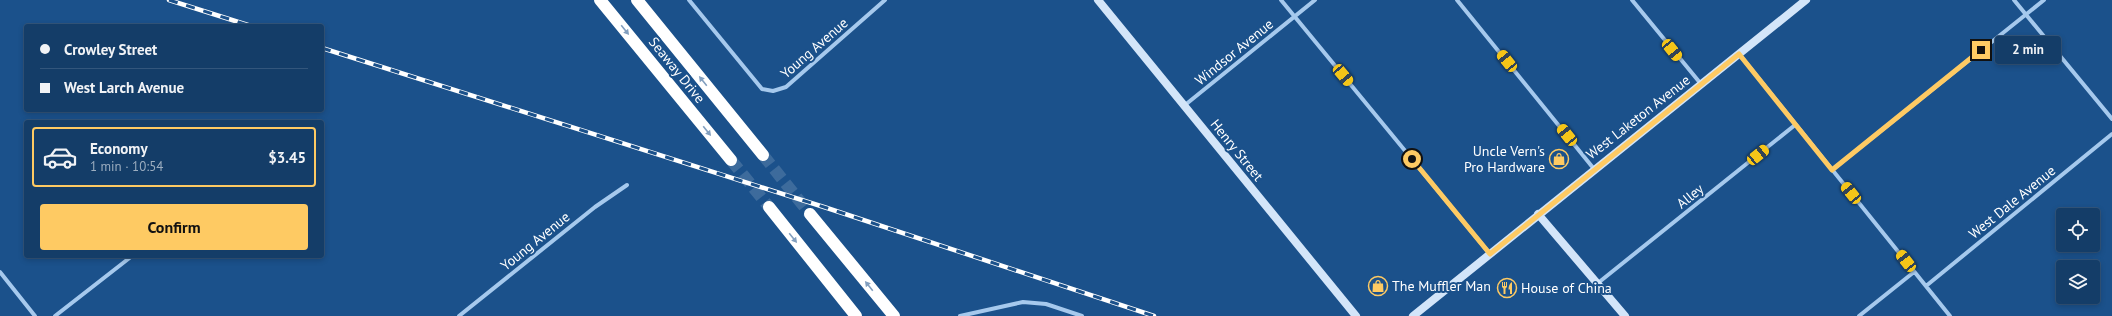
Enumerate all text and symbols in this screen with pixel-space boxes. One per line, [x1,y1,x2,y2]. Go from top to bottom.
street label: Young Avenue [776,14,852,82]
street label: Windsor Avenue [1191,15,1277,89]
one-way arrow [620,25,629,36]
street label: Seaway Drive [645,33,709,107]
callout: 2 min [1995,36,2061,64]
car [1660,37,1684,63]
text: Crowley Street [64,40,157,59]
route end [1972,41,1990,59]
text: 2 min [2012,41,2044,58]
car [1495,48,1519,74]
car [1331,62,1355,88]
street label: West Laketon Avenue [1582,71,1694,163]
one-way arrow [699,76,707,87]
text: West Larch Avenue [64,78,184,97]
street label: Henry Street [1207,115,1268,185]
car [1555,122,1579,148]
one-way arrow [703,125,712,136]
icon: car [42,139,78,175]
text: Economy [90,139,148,158]
place label: Uncle Vern's Pro Hardware [1464,142,1545,176]
car [1745,143,1771,167]
text: $3.45 [268,148,306,167]
shop icon: Uncle Vern's Pro Hardware [1548,148,1570,170]
route start [1403,150,1421,168]
text: 1 min · 10:54 [90,158,163,175]
street label: West Dale Avenue [1965,161,2059,243]
street label: Alley [1673,179,1708,212]
car [1839,180,1863,206]
button: Confirm [40,204,308,250]
street label: Young Avenue [497,208,573,274]
map controls [2056,208,2100,304]
button: locate [2056,208,2100,252]
one-way arrow [789,232,798,243]
car [1894,248,1918,274]
button: layers [2056,260,2100,304]
shop icon: The Muffler Man [1367,275,1389,297]
place label: The Muffler Man [1392,277,1491,295]
restaurant icon: House of China [1496,277,1518,299]
place label: House of China [1521,279,1612,297]
one-way arrow [865,280,874,291]

